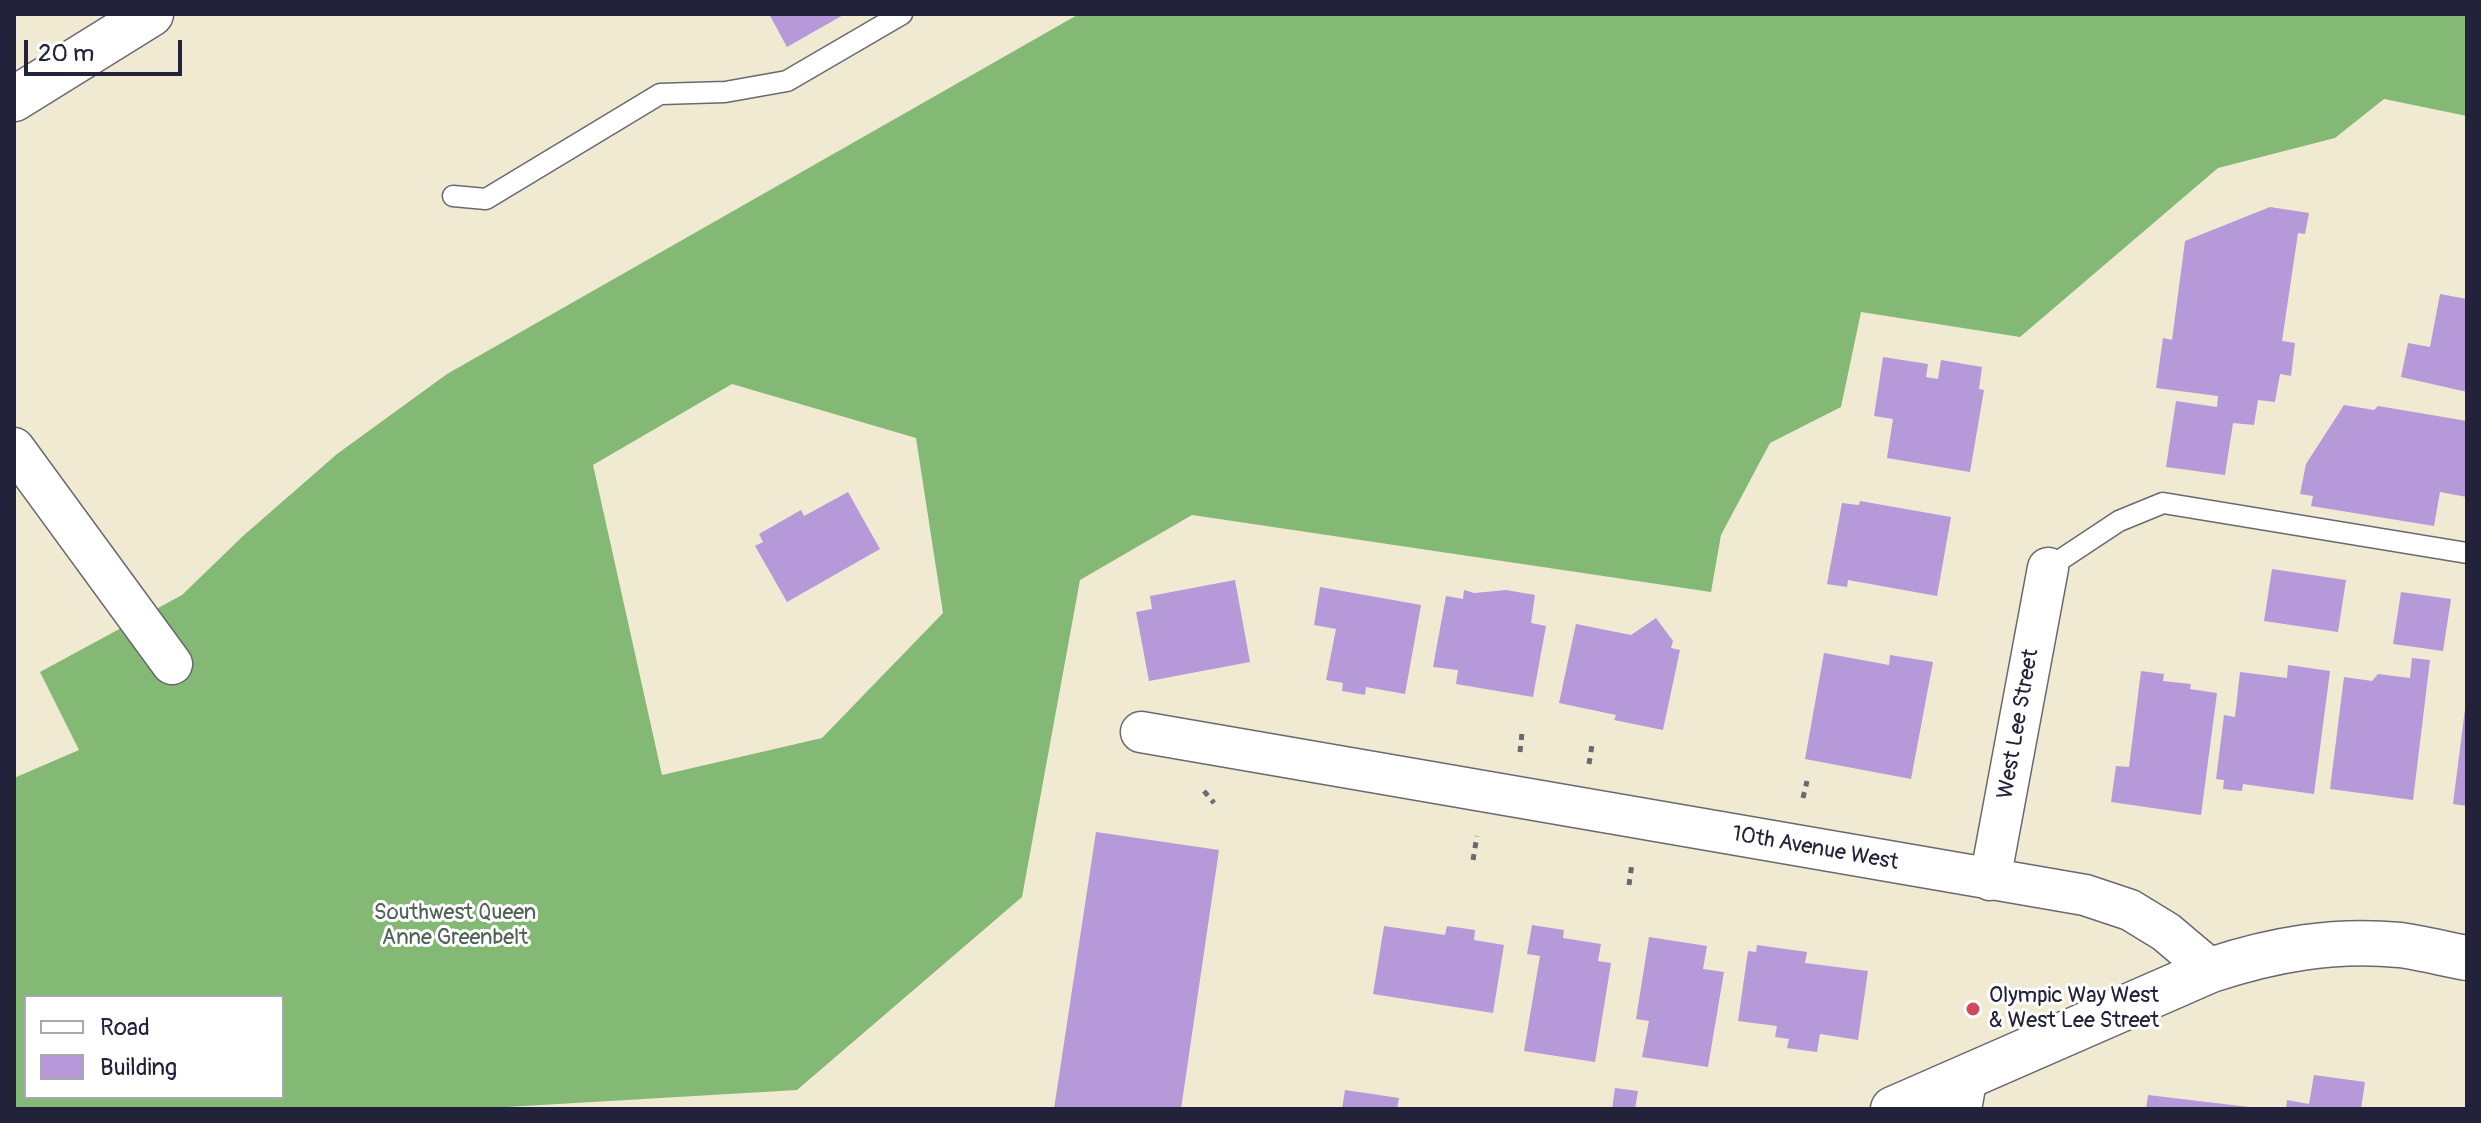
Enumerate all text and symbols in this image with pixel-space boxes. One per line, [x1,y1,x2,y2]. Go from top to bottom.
scale bar [28,24,186,74]
text: 20 m [38,39,94,68]
street label: West Lee Street [1993,647,2045,801]
street label: 10th Avenue West [1730,821,1900,877]
park label: Southwest Queen Anne Greenbelt [374,900,536,952]
place label: Olympic Way West & West Lee Street [1989,983,2159,1034]
legend [24,995,284,1099]
marker: Olympic Way West & West Lee Street [1964,1000,1982,1018]
text: Road [100,1013,150,1042]
text: Building [100,1053,177,1082]

